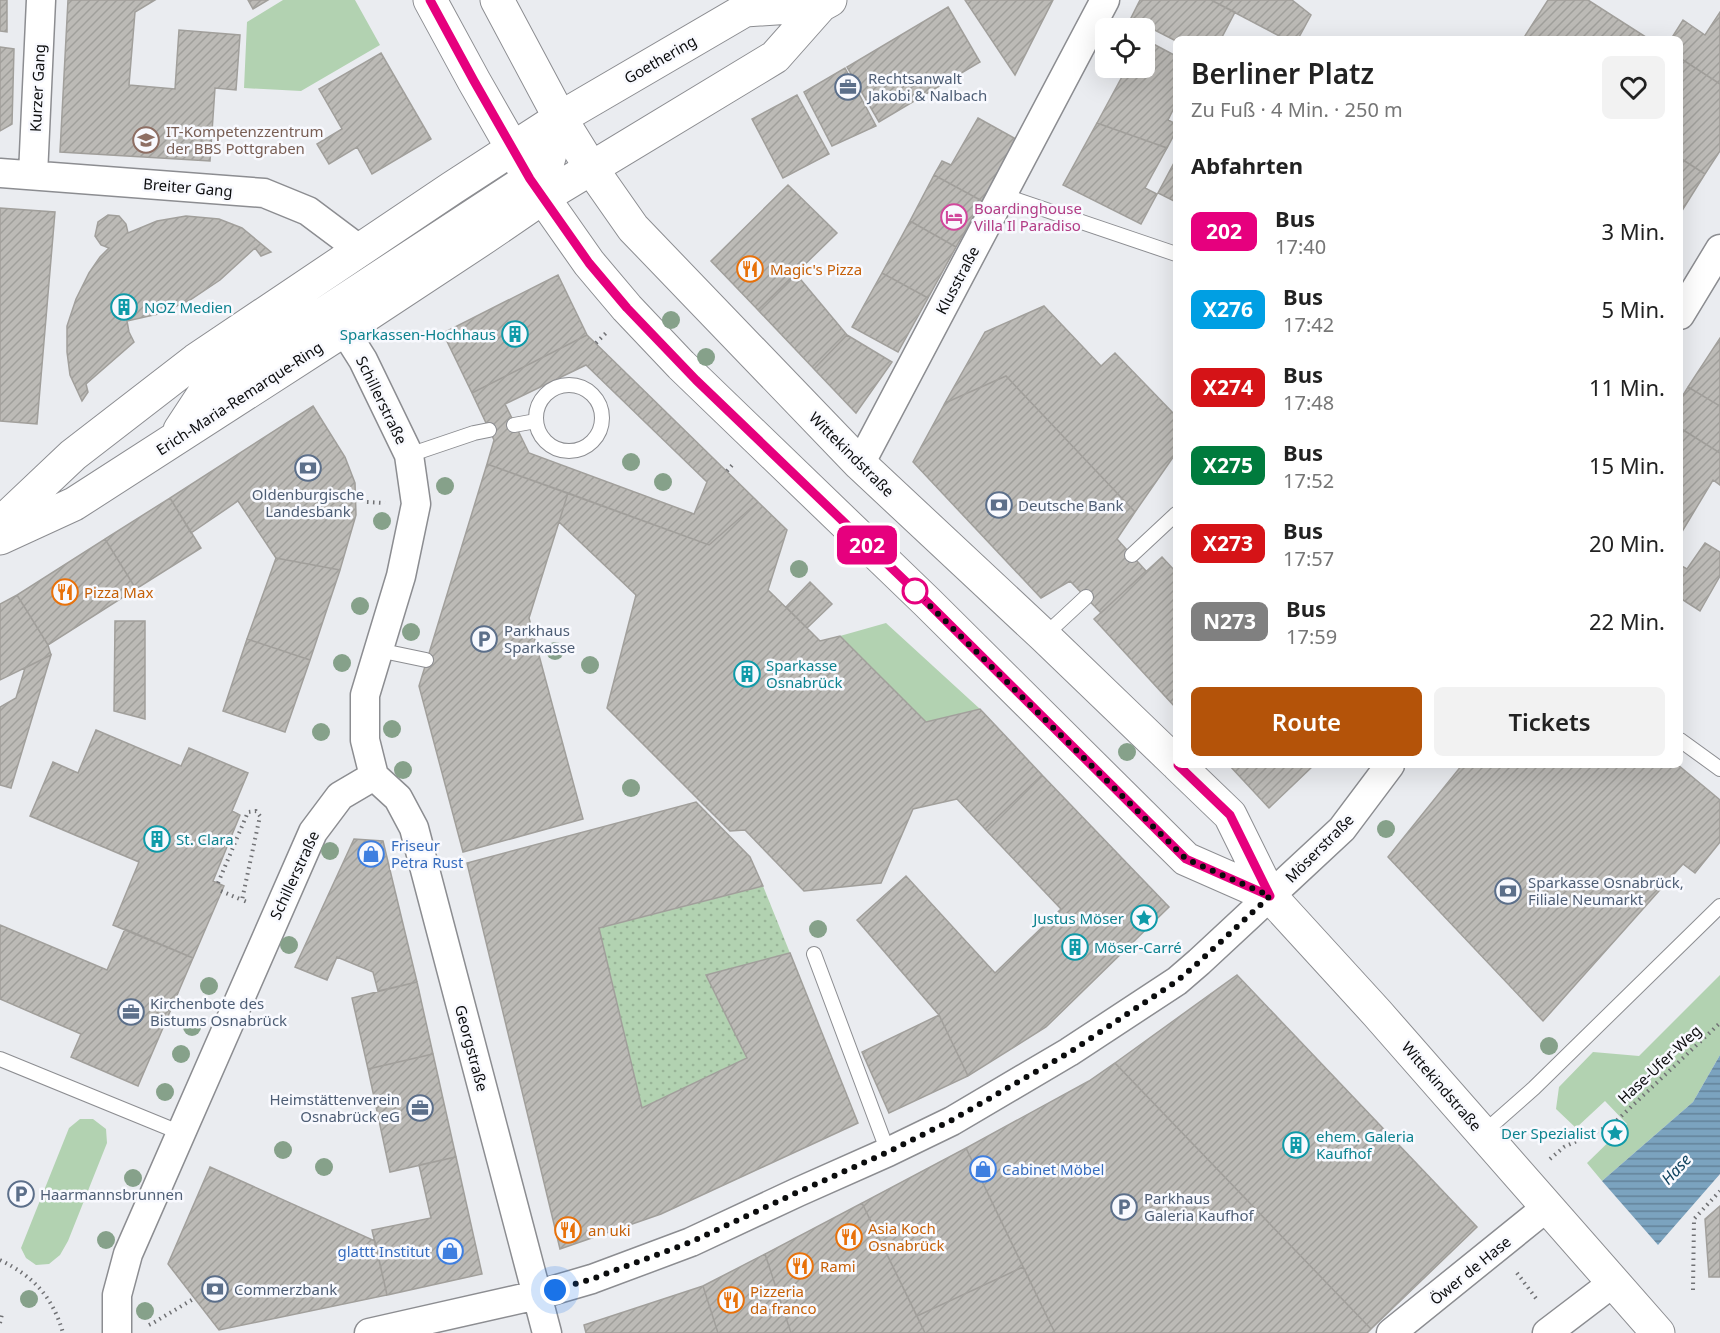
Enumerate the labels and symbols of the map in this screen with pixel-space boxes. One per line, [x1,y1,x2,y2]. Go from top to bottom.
street label: Goethering [620,30,700,88]
street label: Kurzer Gang [25,43,49,133]
place label: Rechtsanwalt Jakobi & Nalbach [866,68,987,105]
office icon: Rechtsanwalt Jakobi & Nalbach [833,72,863,102]
place label: IT-Kompetenzzentrum der BBS Pottgraben [166,121,324,158]
school or university icon: IT-Kompetenzzentrum der BBS Pottgraben [131,125,161,155]
street label: Breiter Gang [142,173,234,201]
place label: Boardinghouse Villa Il Paradiso [974,198,1082,235]
hotel icon: Boardinghouse Villa Il Paradiso [939,202,969,232]
street label: Klusstraße [931,242,983,318]
restaurant icon: Magic's Pizza [735,254,765,284]
place label: Magic's Pizza [770,259,862,279]
building icon: NOZ Medien [109,292,139,322]
place label: NOZ Medien [144,297,232,317]
building icon: Sparkassen-Hochhaus [500,319,530,349]
place label: Sparkassen-Hochhaus [340,324,496,344]
street label: Erich-Maria-Remarque-Ring [152,337,326,459]
street label: Schillerstraße [352,353,412,447]
street label: Wittekindstraße [805,407,899,501]
bank icon: Oldenburgische Landesbank [293,453,323,483]
place label: Oldenburgische Landesbank [252,484,364,521]
bank icon: Deutsche Bank [984,490,1014,520]
place label: Deutsche Bank [1018,495,1124,515]
line badge: 202 [832,526,902,564]
restaurant icon: Pizza Max [50,577,80,607]
unlabelled marker [902,578,928,604]
place label: Pizza Max [84,582,153,602]
place label: Parkhaus Sparkasse [504,620,575,657]
parking icon: Parkhaus Sparkasse [469,624,499,654]
place label: Sparkasse Osnabrück [766,655,843,692]
building icon: Sparkasse Osnabrück [732,659,762,689]
street label: Möserstraße [1280,809,1358,887]
building icon: St. Clara [142,824,172,854]
street label: Schillerstraße [265,827,323,923]
place label: St. Clara [176,829,234,849]
place label: Friseur Petra Rust [391,835,464,872]
shop icon: Friseur Petra Rust [356,839,386,869]
place label: Sparkasse Osnabrück, Filiale Neumarkt [1528,872,1684,909]
bank icon: Sparkasse Osnabrück, Filiale Neumarkt [1493,876,1523,906]
place icon: Justus Möser [1129,903,1159,933]
place label: Justus Möser [1031,908,1124,928]
building icon: Möser-Carré [1060,932,1090,962]
place label: Möser-Carré [1094,937,1182,957]
place label: Kirchenbote des Bistums Osnabrück [150,993,287,1030]
office icon: Kirchenbote des Bistums Osnabrück [116,997,146,1027]
street label: Georgstraße [451,1003,493,1093]
street label: Hase-Ufer-Weg [1613,1020,1705,1108]
street label: Wittekindstraße [1398,1037,1486,1135]
place label: Heimstättenverein Osnabrück eG [269,1089,400,1126]
office icon: Heimstättenverein Osnabrück eG [405,1093,435,1123]
place icon: Der Spezialist [1600,1118,1630,1148]
place label: Der Spezialist [1501,1123,1597,1143]
place label: ehem. Galeria Kaufhof [1316,1126,1414,1163]
building icon: ehem. Galeria Kaufhof [1281,1130,1311,1160]
water label: Hase [1656,1149,1696,1189]
shop icon: Cabinet Möbel [968,1154,998,1184]
place label: Cabinet Möbel [1002,1159,1104,1179]
parking icon: Haarmannsbrunnen [6,1179,36,1209]
place label: Haarmannsbrunnen [40,1184,183,1204]
place label: Parkhaus Galeria Kaufhof [1144,1188,1255,1225]
parking icon: Parkhaus Galeria Kaufhof [1109,1192,1139,1222]
restaurant icon: an uki [553,1215,583,1245]
place label: Asia Koch Osnabrück [868,1218,945,1255]
place label: an uki [588,1220,631,1240]
restaurant icon: Asia Koch Osnabrück [834,1222,864,1252]
street label: Öwer de Hase [1425,1231,1515,1309]
shop icon: glattt Institut [435,1236,465,1266]
place label: glattt Institut [337,1241,431,1261]
restaurant icon: Rami [785,1251,815,1281]
place label: Rami [820,1256,856,1276]
bank icon: Commerzbank [200,1274,230,1304]
your location [540,1275,570,1305]
place label: Commerzbank [234,1279,337,1299]
place label: Pizzeria da franco [750,1281,817,1318]
restaurant icon: Pizzeria da franco [716,1285,746,1315]

